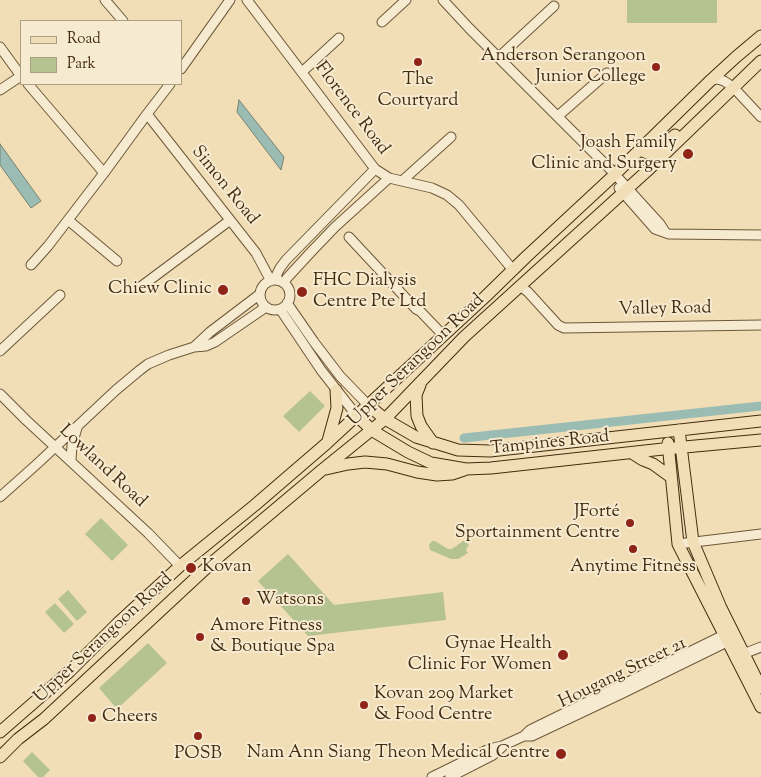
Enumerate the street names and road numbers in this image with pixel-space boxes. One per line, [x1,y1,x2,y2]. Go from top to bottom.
street label: Florence Road [309,58,393,160]
street label: Simon Road [186,142,262,230]
street label: Upper Serangoon Road [344,290,490,432]
street label: Valley Road [618,298,712,322]
street label: Lowland Road [54,421,150,513]
street label: Tampines Road [490,427,610,461]
street label: Upper Serangoon Road [30,569,178,709]
street label: Hougang Street 21 [556,634,690,714]

